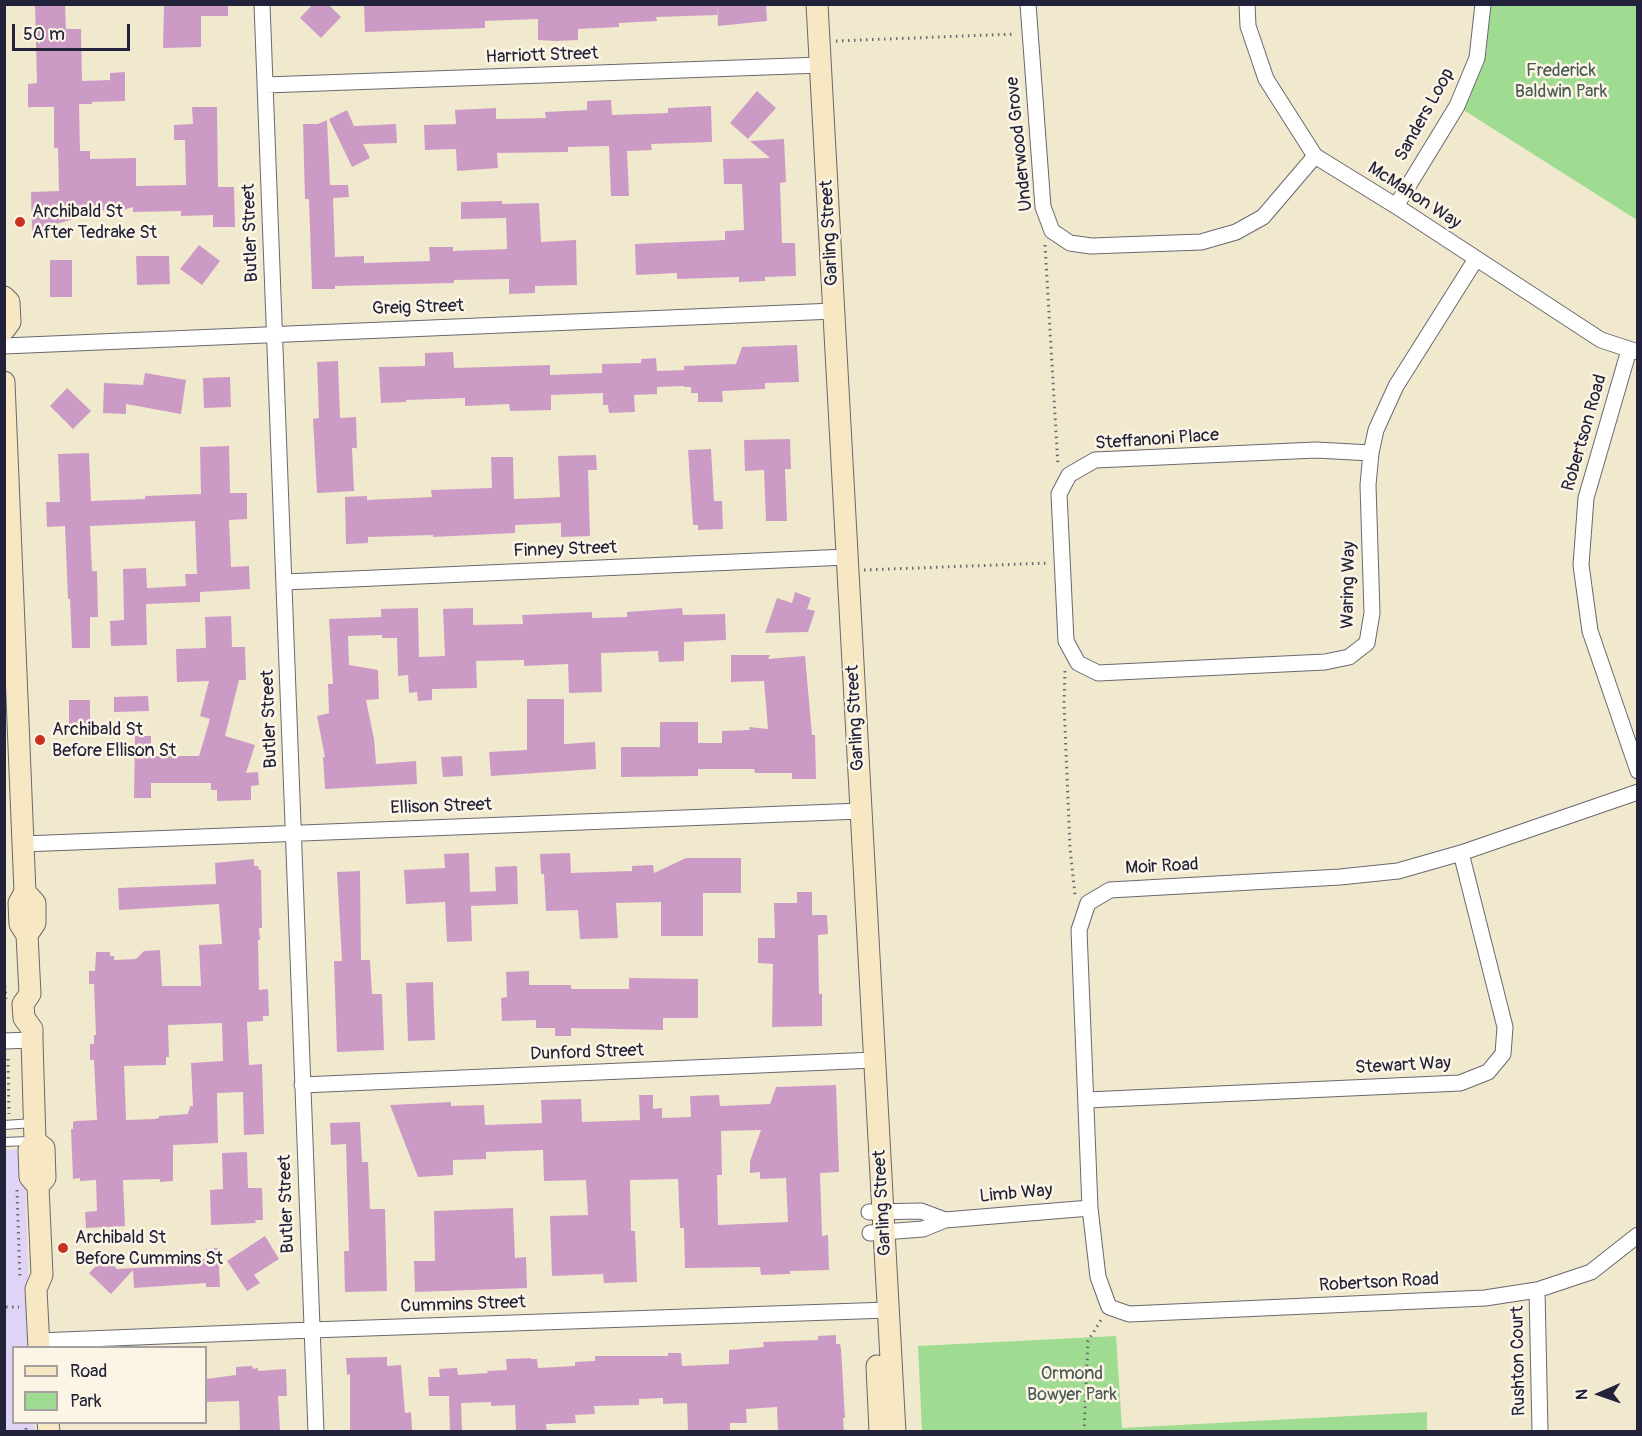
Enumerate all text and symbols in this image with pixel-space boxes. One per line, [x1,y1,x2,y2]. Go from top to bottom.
scale bar [15,12,134,50]
text: 50 m [23,23,65,46]
street label: Harriott Street [485,43,599,69]
park label: Frederick Baldwin Park [1515,60,1607,103]
street label: Sanders Loop [1391,65,1459,165]
street label: Underwood Grove [1002,76,1038,212]
street label: McMahon Way [1363,158,1465,234]
street label: Garling Street [816,180,844,286]
street label: Butler Street [238,183,264,283]
place label: Archibald St After Tedrake St [32,201,157,244]
marker: Archibald St After Tedrake St [13,215,27,229]
street label: Greig Street [372,296,464,320]
street label: Robertson Road [1558,372,1612,494]
street label: Steffanoni Place [1094,425,1220,455]
street label: Finney Street [513,537,617,563]
street label: Waring Way [1337,541,1361,629]
street label: Garling Street [842,665,870,771]
street label: Butler Street [257,669,283,769]
place label: Archibald St Before Ellison St [52,719,176,762]
marker: Archibald St Before Ellison St [33,733,47,747]
street label: Ellison Street [390,794,492,820]
street label: Moir Road [1125,854,1199,880]
street label: Dunford Street [530,1040,644,1066]
street label: Stewart Way [1354,1053,1452,1079]
street label: Garling Street [869,1150,897,1256]
street label: Butler Street [274,1154,300,1254]
street label: Limb Way [979,1180,1053,1208]
place label: Archibald St Before Cummins St [75,1227,223,1270]
marker: Archibald St Before Cummins St [56,1241,70,1255]
street label: Robertson Road [1318,1269,1440,1297]
street label: Cummins Street [400,1292,526,1318]
street label: Rushton Court [1507,1306,1531,1416]
legend [12,1346,207,1424]
text: Road [70,1360,107,1383]
park label: Ormond Bowyer Park [1027,1363,1117,1406]
north arrow [1570,1364,1630,1424]
text: N [1572,1389,1592,1400]
text: Park [70,1390,102,1413]

